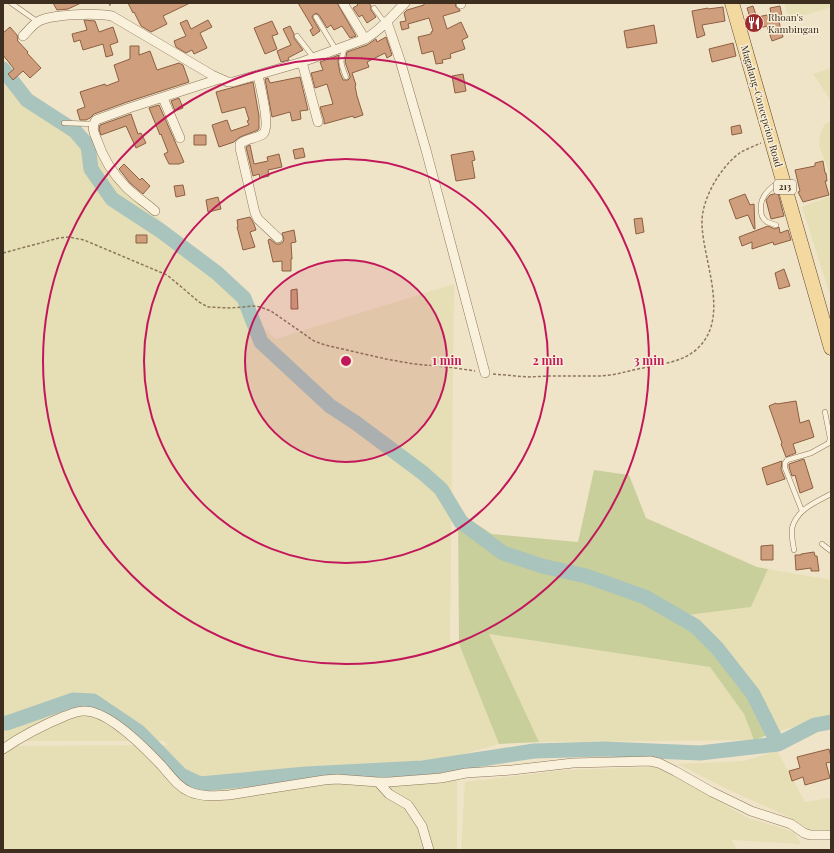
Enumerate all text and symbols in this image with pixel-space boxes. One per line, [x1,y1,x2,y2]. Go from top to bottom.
place label: Rhoan's Kambingan [768,10,819,36]
restaurant icon: Rhoan's Kambingan [743,12,765,34]
street label: Magalang-Concepcion Road [738,43,786,169]
road number: 213 [774,180,796,194]
text: 1 min [432,352,462,368]
text: 2 min [533,352,564,368]
text: 3 min [634,352,665,368]
centre of rings [339,354,353,368]

